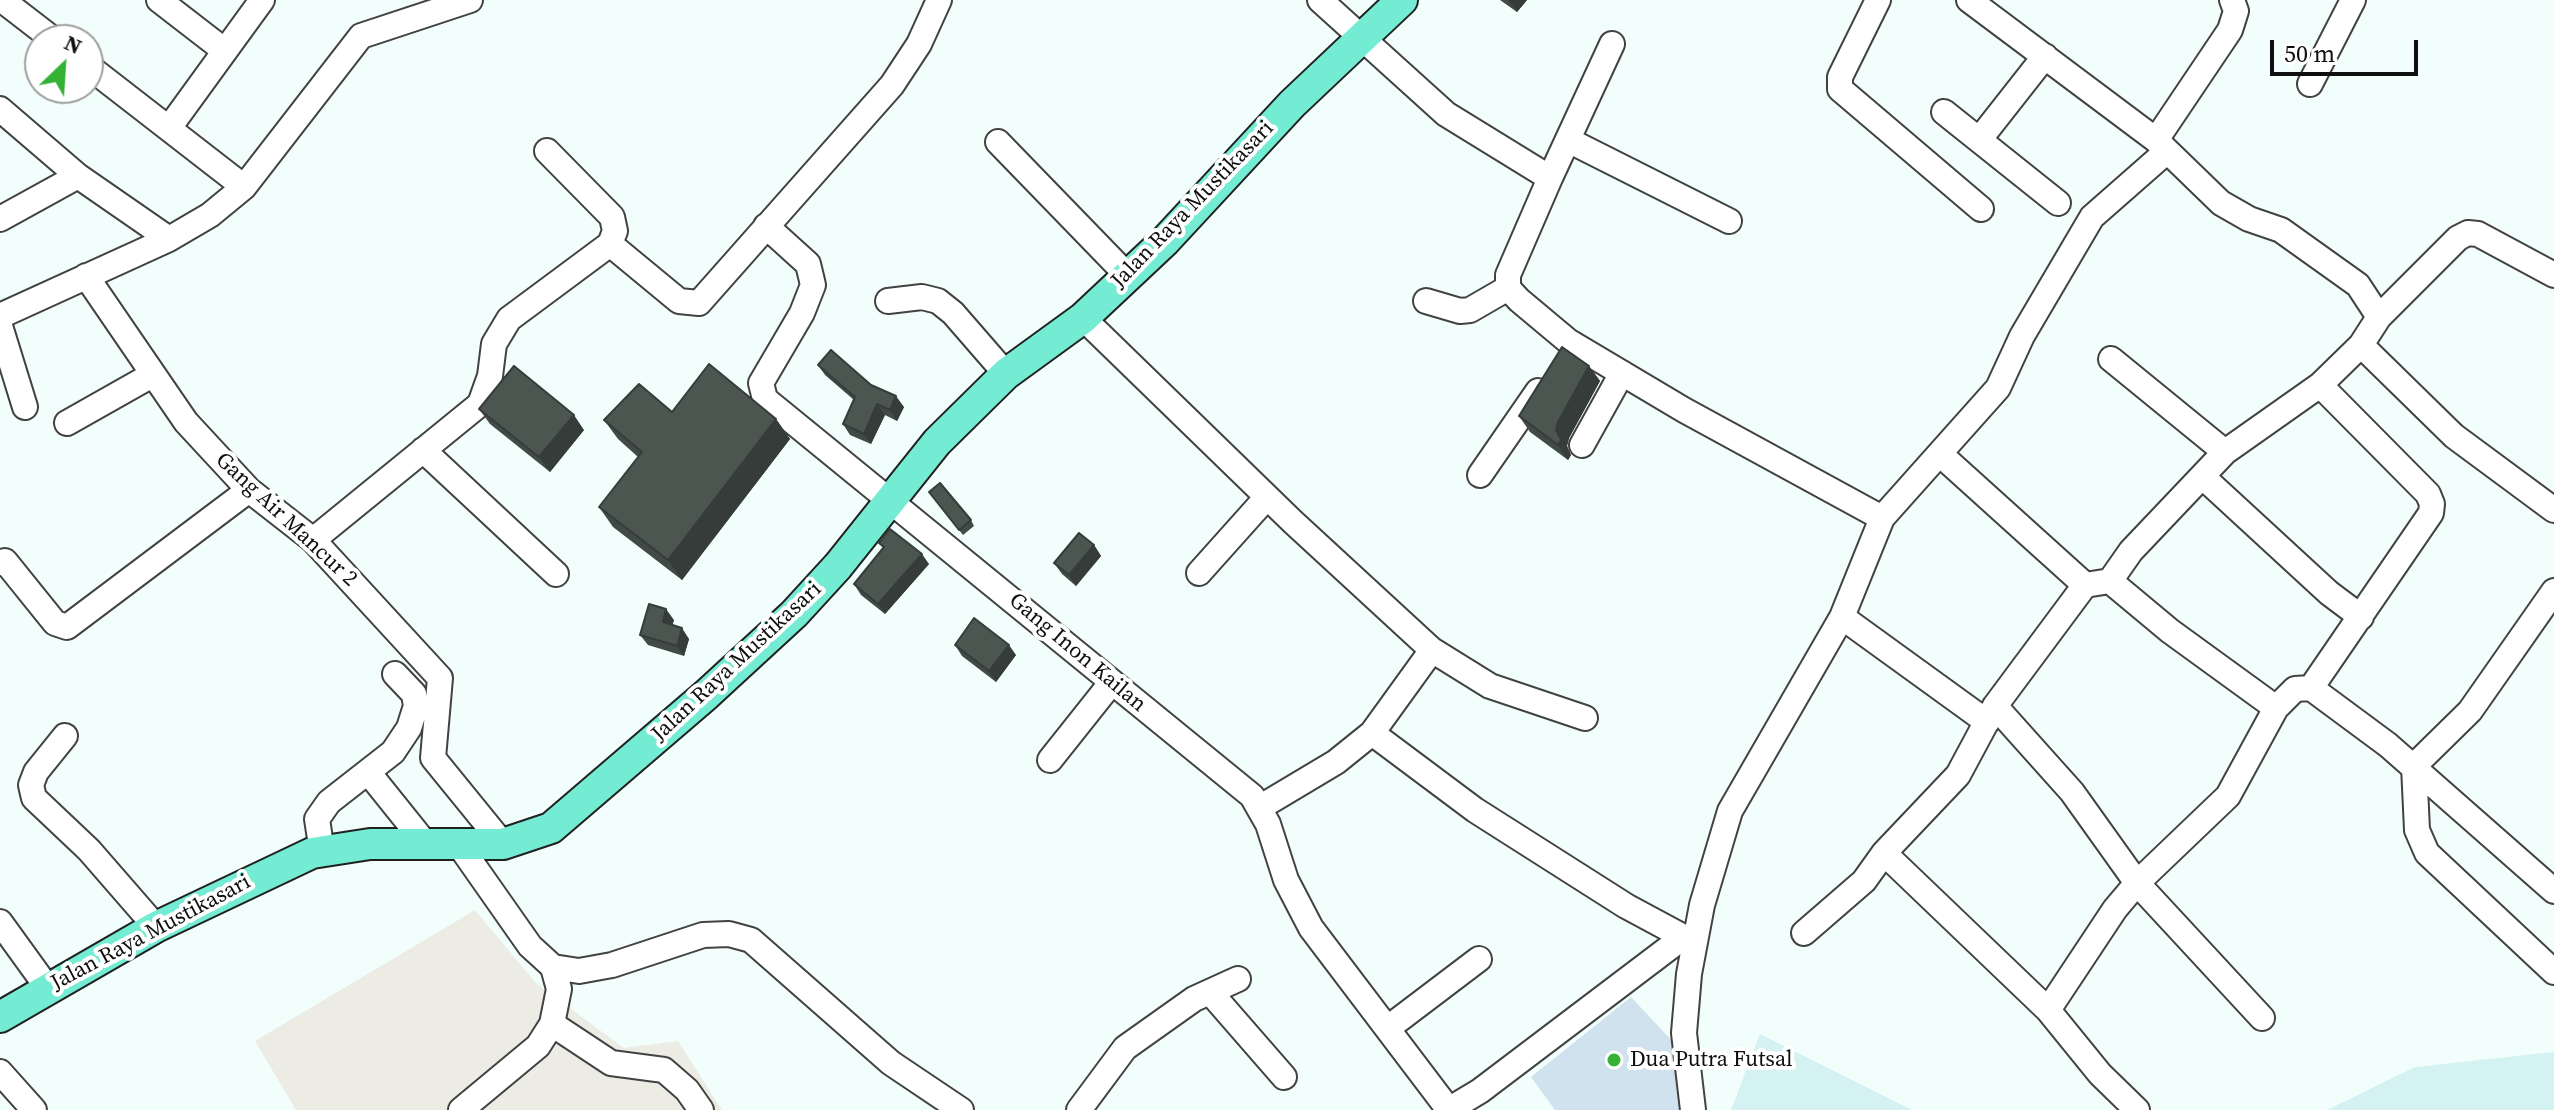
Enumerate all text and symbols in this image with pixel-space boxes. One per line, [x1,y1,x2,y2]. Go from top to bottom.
north arrow [24,24,104,104]
scale bar [2274,24,2422,74]
text: N [60,27,87,61]
text: 50 m [2284,37,2335,70]
street label: Jalan Raya Mustikasari [1106,116,1280,294]
street label: Gang Air Mancur 2 [210,447,362,593]
street label: Jalan Raya Mustikasari [647,576,827,748]
street label: Gang Inon Kailan [1003,588,1151,718]
street label: Jalan Raya Mustikasari [47,869,255,997]
place label: Dua Putra Futsal [1630,1047,1793,1073]
marker: Dua Putra Futsal [1605,1051,1623,1069]

